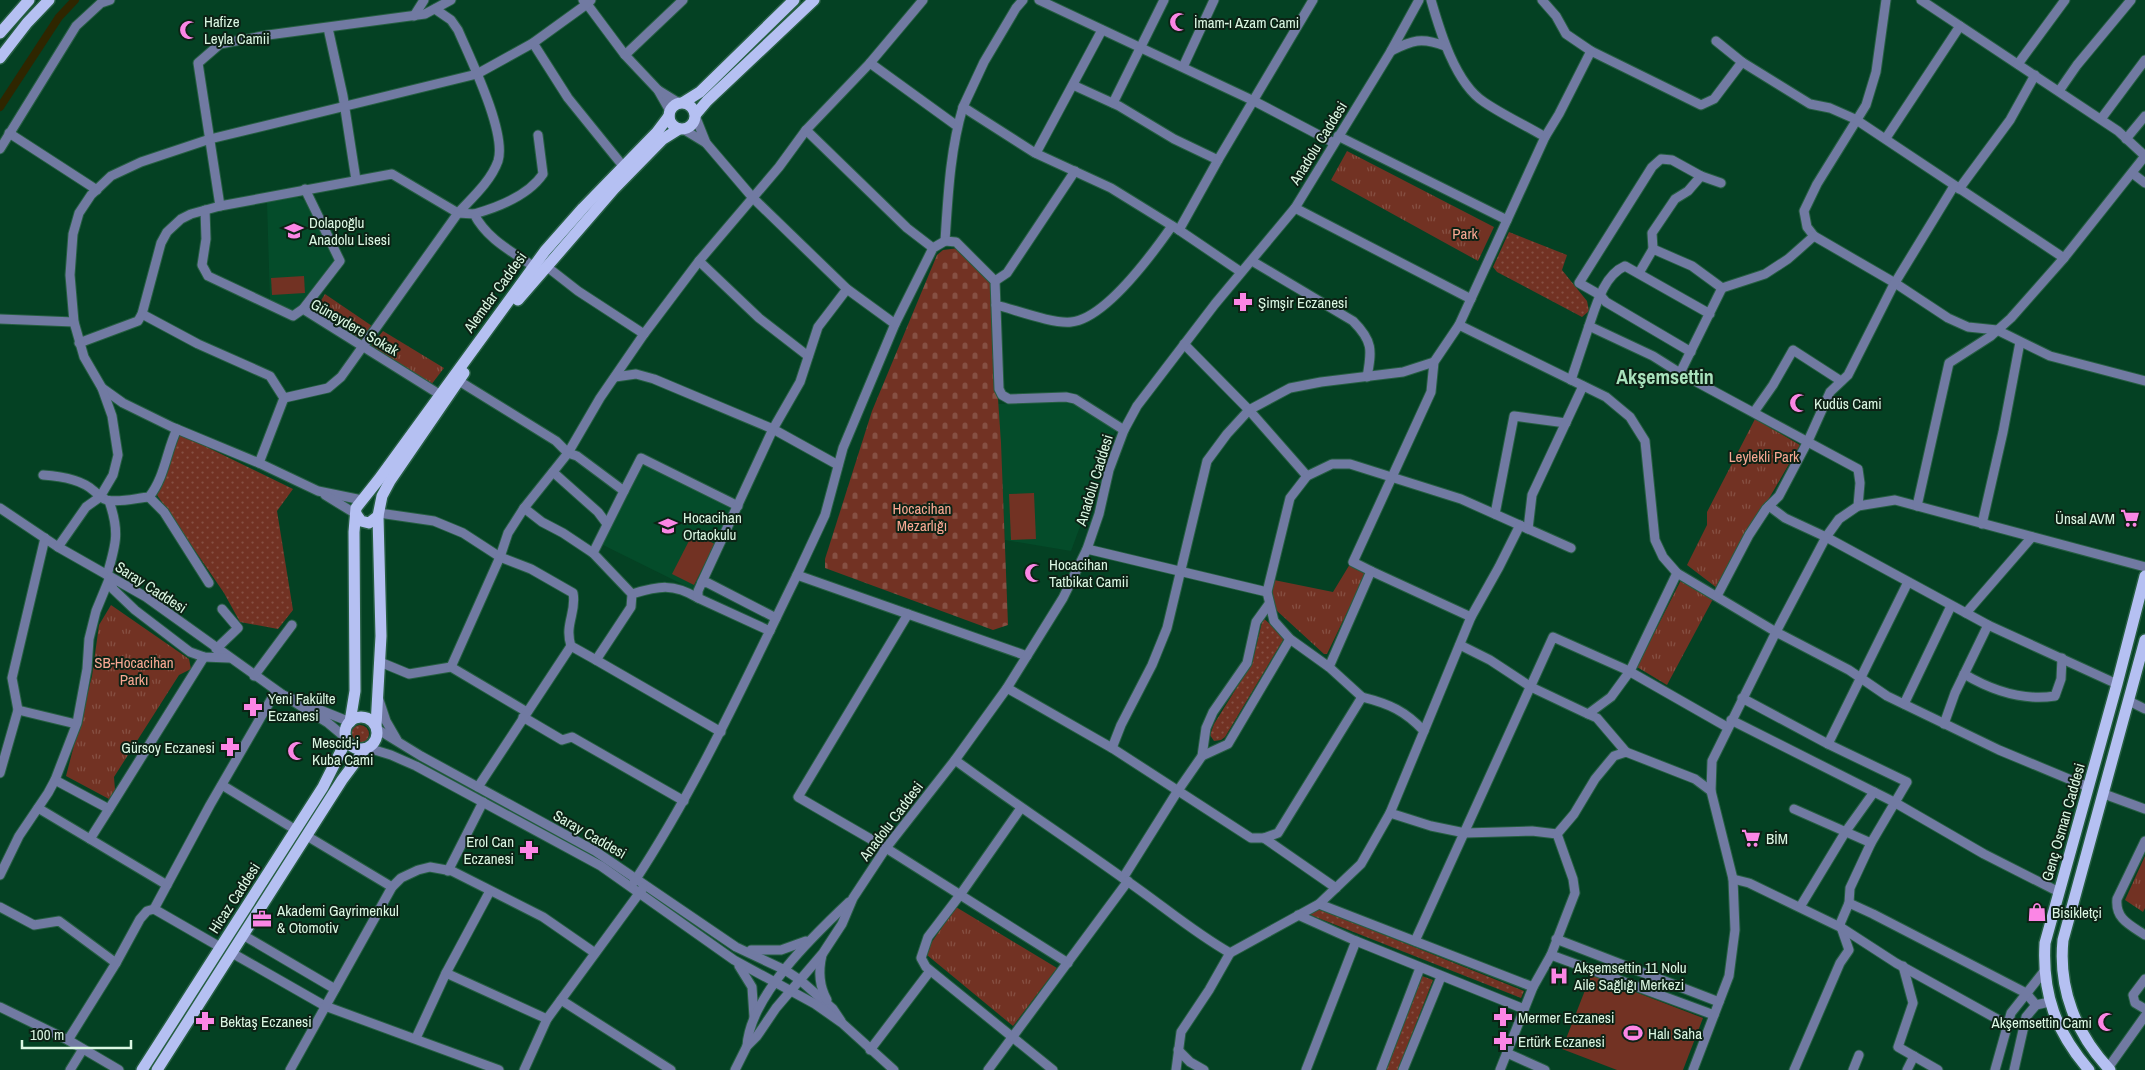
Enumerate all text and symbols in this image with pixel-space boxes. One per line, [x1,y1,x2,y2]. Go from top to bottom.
place label: Hafize Leyla Camii [204,11,270,49]
mosque icon: İmam-ı Azam Cami [1168,11,1190,33]
place label: İmam-ı Azam Cami [1194,12,1299,33]
mosque icon: Hafize Leyla Camii [178,19,200,41]
street label: Anadolu Caddesi [1284,97,1352,189]
place label: Dolapoğlu Anadolu Lisesi [308,212,390,250]
school or university icon: Dolapoğlu Anadolu Lisesi [283,220,305,242]
park label: Park [1452,223,1478,244]
street label: Alemdar Caddesi [458,247,531,337]
pharmacy icon: Şimşir Eczanesi [1232,291,1254,313]
place label: Şimşir Eczanesi [1258,292,1348,313]
street label: Güneydere Sokak [307,293,404,361]
district label: Akşemsettin [1616,363,1714,390]
mosque icon: Kudüs Cami [1788,392,1810,414]
place label: Kudüs Cami [1814,393,1882,414]
street label: Anadolu Caddesi [1070,432,1118,529]
park label: Leylekli Park [1729,446,1800,467]
park label: Hocacihan Mezarlığı [893,498,951,536]
place label: Hocacihan Ortaokulu [683,507,742,545]
supermarket icon: Ünsal AVM [2119,507,2141,529]
place label: Ünsal AVM [2055,508,2115,529]
school or university icon: Hocacihan Ortaokulu [657,515,679,537]
place label: Hocacihan Tatbikat Camii [1049,554,1129,592]
street label: Saray Caddesi [111,556,191,618]
mosque icon: Hocacihan Tatbikat Camii [1023,562,1045,584]
park label: SB-Hocacihan Parkı [94,652,174,690]
place label: Yeni Fakülte Eczanesi [268,688,336,726]
pharmacy icon: Yeni Fakülte Eczanesi [242,696,264,718]
place label: Mescid-i Kuba Cami [312,732,374,770]
pharmacy icon: Gürsoy Eczanesi [219,736,241,758]
place label: Gürsoy Eczanesi [121,737,215,758]
mosque icon: Mescid-i Kuba Cami [286,740,308,762]
street label: Genç Osman Caddesi [2036,761,2090,883]
street label: Anadolu Caddesi [854,777,928,866]
street label: Saray Caddesi [550,805,630,863]
supermarket icon: BİM [1740,827,1762,849]
place label: BİM [1766,828,1788,849]
place label: Erol Can Eczanesi [463,831,514,869]
pharmacy icon: Erol Can Eczanesi [518,839,540,861]
street label: Hicaz Caddesi [203,858,265,938]
place label: Akademi Gayrimenkul & Otomotiv [276,900,399,938]
shop icon: Bisikletçi [2026,901,2048,923]
place label: Bisikletçi [2052,902,2102,923]
office icon: Akademi Gayrimenkul & Otomotiv [251,908,273,930]
place label: Akşemsettin 11 Nolu Aile Sağlığı Merkezi [1573,957,1687,995]
hospital icon: Akşemsettin 11 Nolu Aile Sağlığı Merkezi [1548,965,1570,987]
pharmacy icon: Mermer Eczanesi [1492,1006,1514,1028]
place label: Mermer Eczanesi [1518,1007,1614,1028]
pharmacy icon: Bektaş Eczanesi [194,1010,216,1032]
place label: Bektaş Eczanesi [220,1011,312,1032]
mosque icon: Akşemsettin Cami [2096,1011,2118,1033]
place label: Akşemsettin Cami [1991,1012,2092,1033]
scale bar [22,1018,131,1050]
sports icon: Halı Saha [1622,1022,1644,1044]
place label: Halı Saha [1648,1023,1702,1044]
text: 100 m [30,1024,64,1045]
pharmacy icon: Ertürk Eczanesi [1492,1030,1514,1052]
place label: Ertürk Eczanesi [1518,1031,1605,1052]

